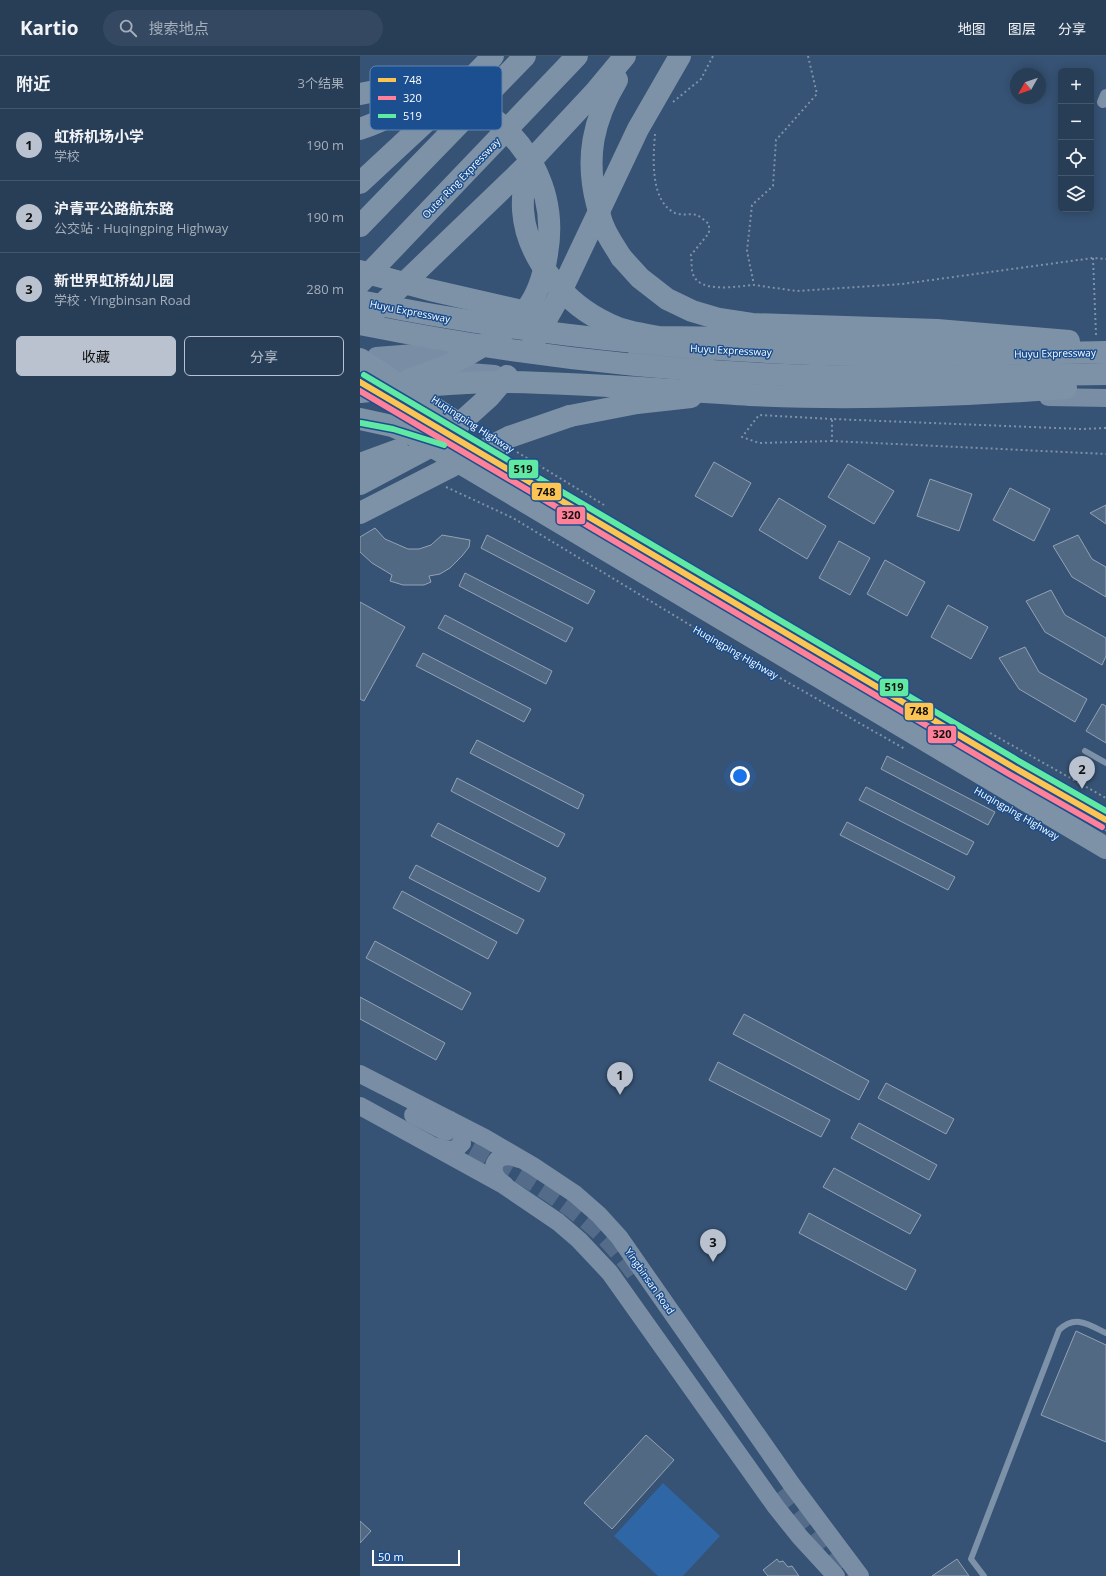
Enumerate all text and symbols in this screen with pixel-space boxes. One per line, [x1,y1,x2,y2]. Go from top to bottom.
search box [103,10,383,46]
text: Kartio [20,15,79,41]
icon: search [117,17,139,39]
text: 搜索地点 [149,18,209,38]
text: 地图 [958,19,986,38]
text: 图层 [1008,19,1036,38]
text: 分享 [1058,19,1086,38]
legend [370,66,502,130]
north arrow [1010,68,1046,104]
map controls [1058,68,1094,212]
button: + [1058,68,1094,104]
text: 附近 [16,72,50,95]
text: 748 [403,72,422,87]
text: 3个结果 [298,74,344,92]
text: 320 [403,90,422,105]
button: − [1058,104,1094,140]
text: 519 [403,108,422,123]
text: 虹桥机场小学 [54,126,144,146]
street label: Outer Ring Expressway [419,134,504,221]
text: 1 [25,136,33,154]
text: 190 m [306,136,344,154]
button: locate [1058,140,1094,176]
text: 学校 [54,147,80,165]
button: layers [1058,176,1094,212]
text: 沪青平公路航东路 [54,198,174,218]
text: 2 [25,208,33,226]
text: 190 m [306,208,344,226]
text: 公交站 · Huqingping Highway [54,219,228,237]
text: 新世界虹桥幼儿园 [54,270,174,290]
text: 3 [25,280,33,298]
text: 280 m [306,280,344,298]
text: 学校 · Yingbinsan Road [54,291,191,309]
street label: Huyu Expressway [369,296,452,326]
button: 收藏 [16,336,176,376]
button: 分享 [184,336,344,376]
street label: Huyu Expressway [690,341,773,359]
street label: Huyu Expressway [1014,345,1097,361]
street label: Huqingping Highway [429,392,518,457]
line badge: 519 [508,459,539,479]
text: 519 [514,461,532,476]
line badge: 748 [531,482,562,501]
text: 748 [537,484,555,499]
line badge: 320 [556,506,586,525]
text: 320 [562,507,580,522]
street label: Huqingping Highway [691,622,782,683]
line badge: 519 [879,678,909,697]
text: 519 [885,679,903,694]
line badge: 748 [904,702,934,721]
text: 748 [910,703,928,718]
line badge: 320 [927,725,957,744]
text: 320 [933,726,951,741]
pin: 2 [1069,756,1095,789]
your location [730,766,750,786]
street label: Huqingping Highway [972,783,1063,844]
pin: 1 [607,1062,633,1095]
pin: 3 [700,1229,726,1262]
street label: Yingbinsan Road [622,1245,678,1317]
scale bar [372,1548,460,1567]
text: 50 m [378,1549,404,1564]

